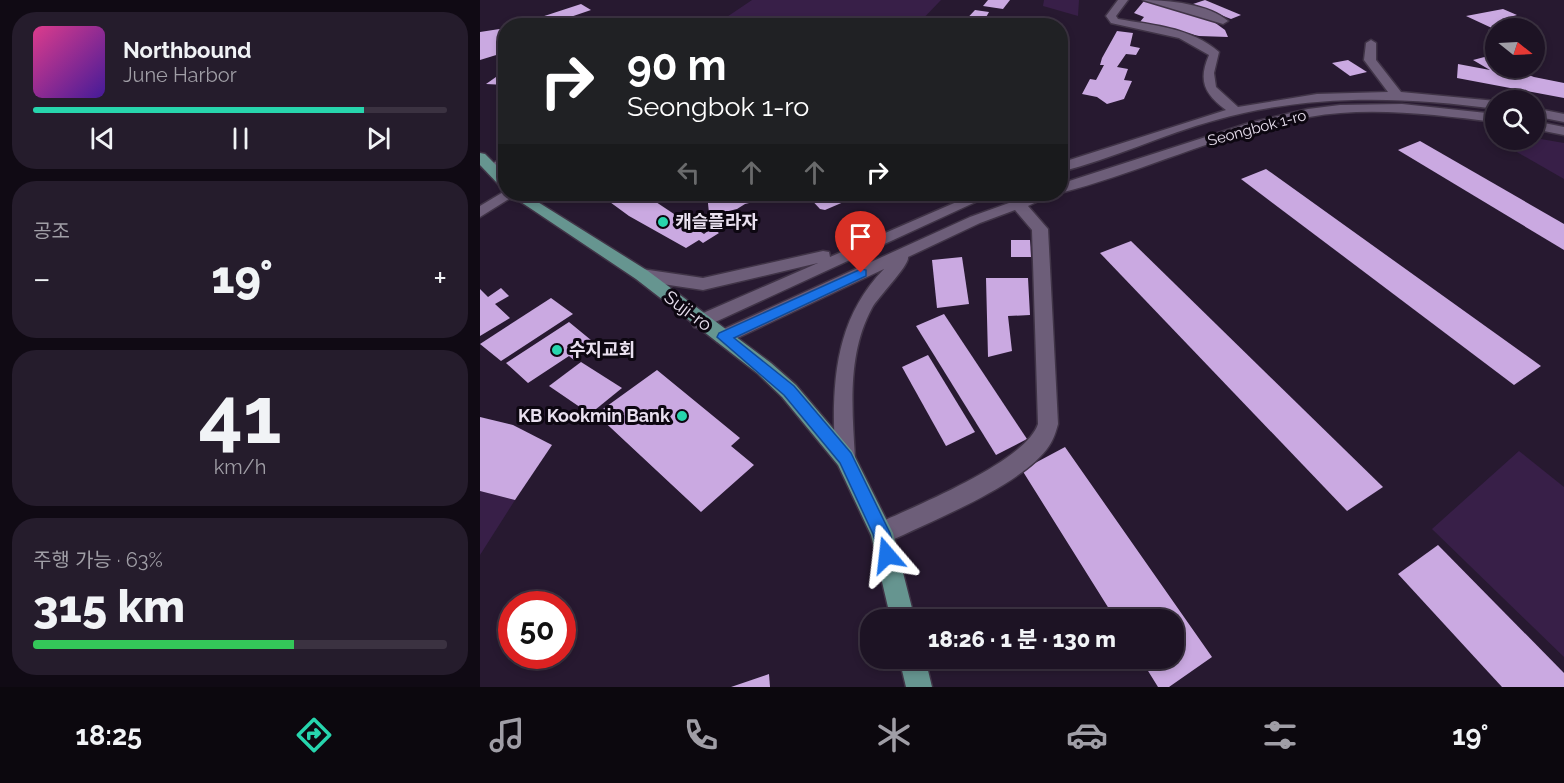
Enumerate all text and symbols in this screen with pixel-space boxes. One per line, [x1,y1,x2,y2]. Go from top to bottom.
north arrow [1485,18,1545,78]
map controls [1485,18,1545,150]
text: Northbound [123,37,252,63]
text: 90 m [627,41,727,90]
icon: right [528,42,606,120]
text: June Harbor [123,63,237,87]
button: search [1485,90,1545,150]
text: Seongbok 1-ro [627,91,809,122]
street label: Seongbok 1-ro [1206,106,1308,150]
icon: previous [86,122,119,155]
icon: pause [224,122,257,155]
icon: next [362,122,395,155]
icon: left [672,156,705,189]
icon: ahead [735,156,768,189]
icon: ahead [798,156,831,189]
icon: right [861,156,894,189]
place label: 캐슬플라자 [675,211,758,232]
pin [835,211,886,273]
marker: 캐슬플라자 [656,215,670,229]
text: 공조 [33,219,70,243]
icon: arrive [844,220,877,253]
text: 19° [211,251,273,304]
text: − [33,259,51,298]
text: + [433,259,447,298]
street label: Suji-ro [660,286,716,335]
place label: 수지교회 [569,339,635,360]
marker: 수지교회 [550,343,564,357]
text: 41 [198,370,282,461]
place label: KB Kookmin Bank [518,405,671,426]
marker: KB Kookmin Bank [675,409,689,423]
text: km/h [214,455,266,479]
position arrow [855,523,919,587]
text: 주행 가능 · 63% [33,548,163,572]
text: 315 km [33,580,185,633]
speed limit sign: 50 [498,591,576,669]
text: 18:26 · 1 분 · 130 m [928,626,1116,652]
icon: directions [293,714,335,756]
icon: music [486,714,528,756]
icon: phone [680,714,722,756]
icon: climate [873,714,915,756]
icon: car [1066,714,1108,756]
icon: filters [1259,714,1301,756]
text: 18:25 [76,720,142,751]
text: 19° [1452,720,1488,751]

